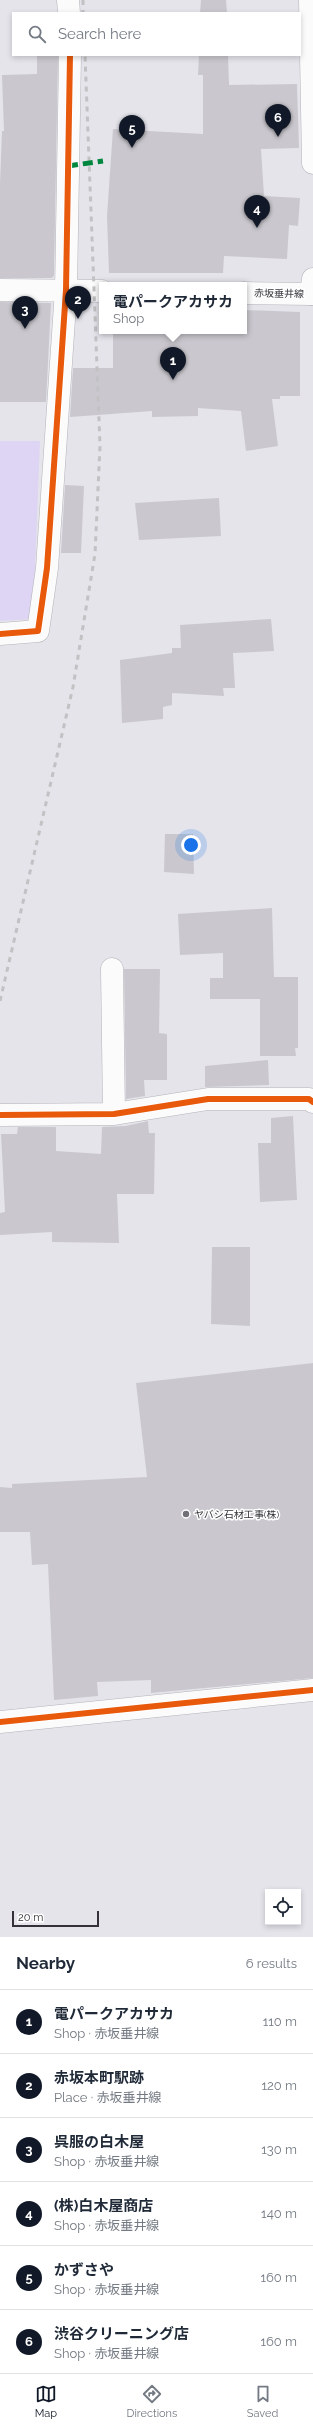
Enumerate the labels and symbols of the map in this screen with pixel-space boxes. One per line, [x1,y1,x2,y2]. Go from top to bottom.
pin: 6 [265,104,291,137]
pin: 5 [119,115,145,148]
pin: 4 [244,195,270,228]
pin: 2 [65,286,91,319]
street label: 赤坂垂井線 [254,288,304,299]
pin: 3 [12,296,38,329]
pin: 1 [160,347,186,380]
your location [181,835,201,855]
marker: ヤバシ石材工事(株) [181,1509,191,1519]
place label: ヤバシ石材工事(株) [194,1509,279,1520]
scale bar [12,1909,99,1928]

